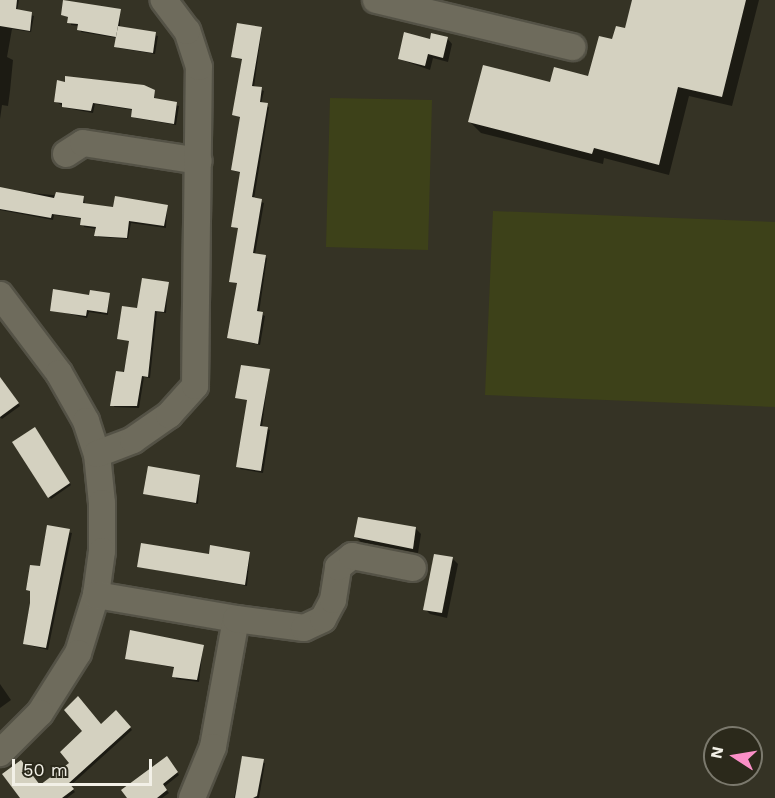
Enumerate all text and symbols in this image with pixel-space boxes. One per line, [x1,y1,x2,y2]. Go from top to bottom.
north arrow [703,726,763,786]
text: N [706,745,727,760]
scale bar [15,747,154,785]
text: 50 m [23,759,68,780]

